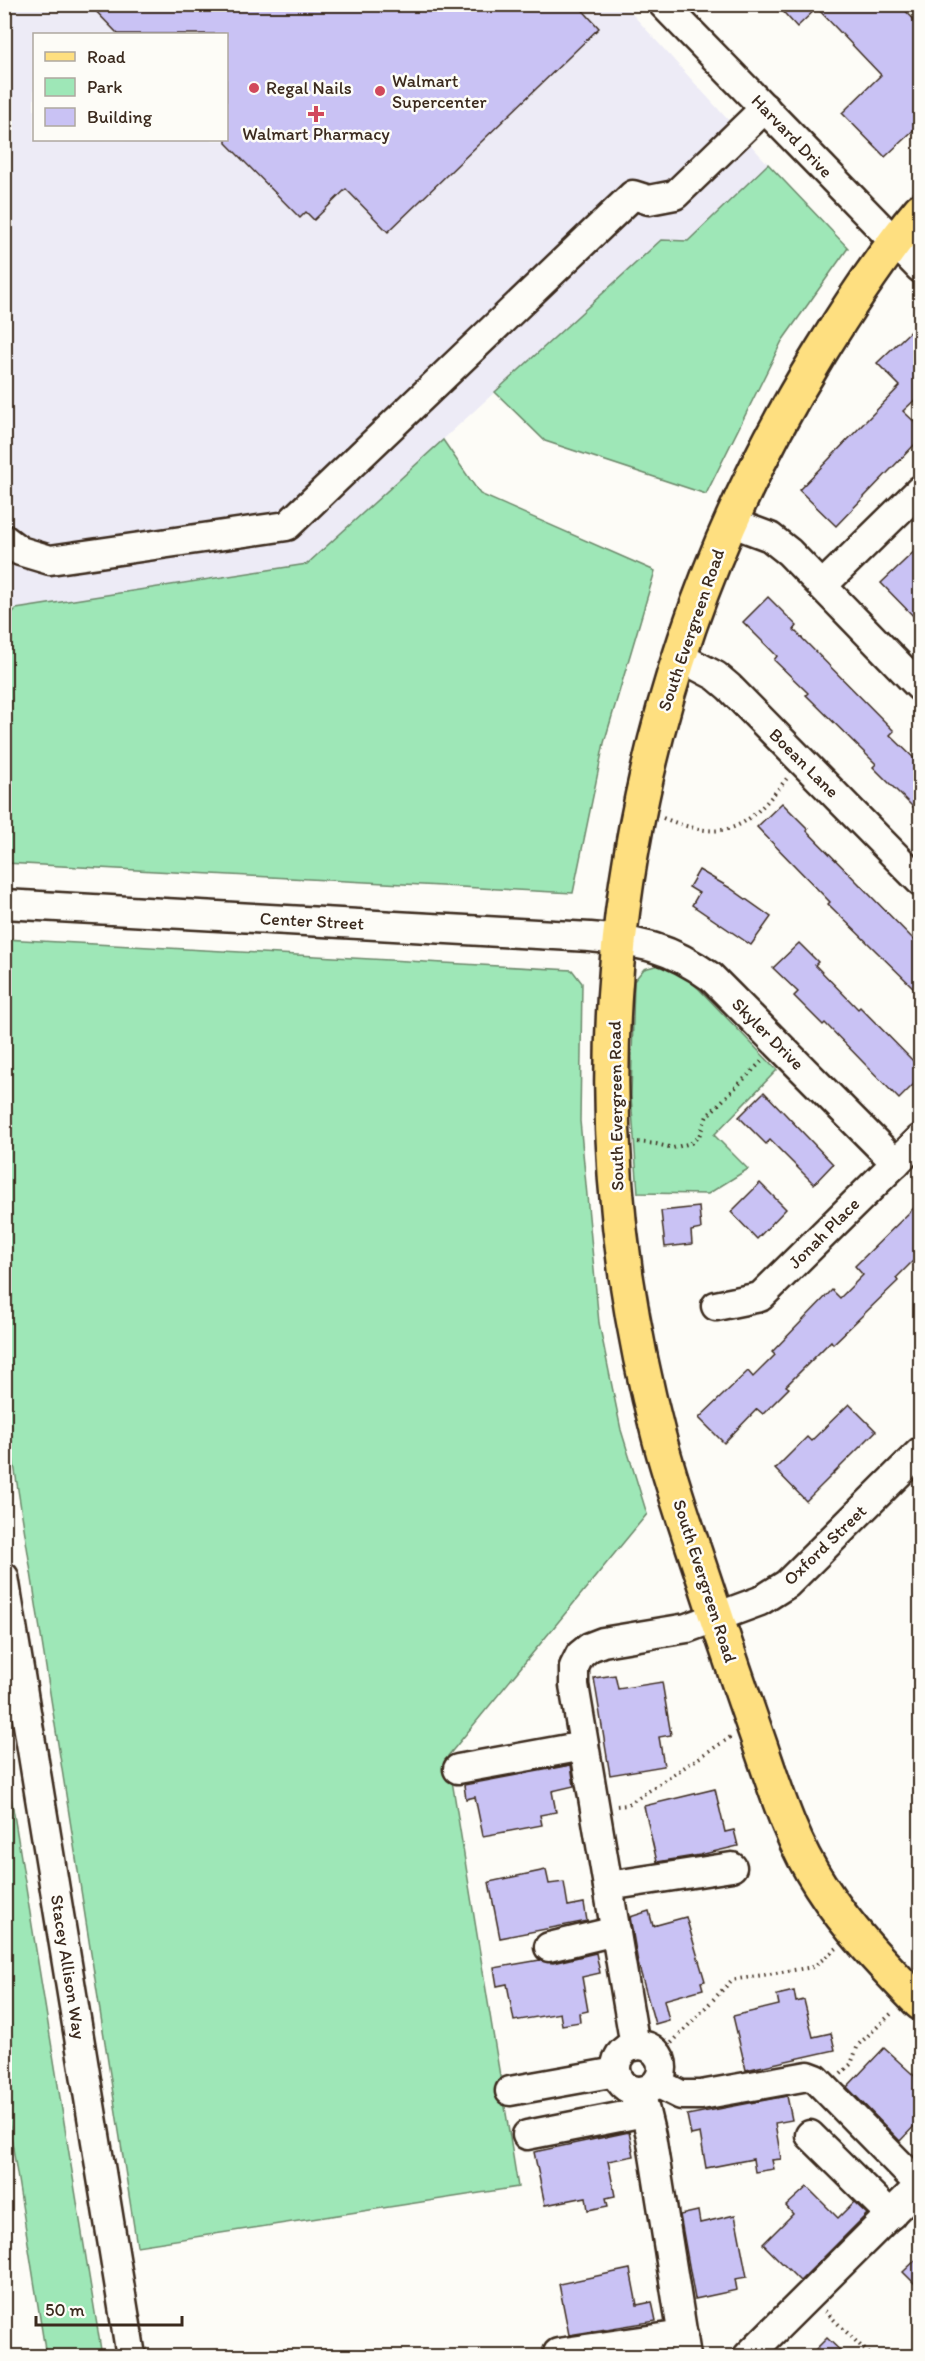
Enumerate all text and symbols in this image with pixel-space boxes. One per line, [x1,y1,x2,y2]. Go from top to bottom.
legend [33,33,228,141]
text: Road [87,46,126,68]
place label: Walmart Supercenter [392,70,488,113]
text: Park [87,76,122,98]
place label: Regal Nails [266,77,352,99]
marker: Regal Nails [247,81,261,95]
marker: Walmart Supercenter [373,84,387,98]
street label: Harvard Drive [747,90,837,182]
text: Building [87,106,153,128]
marker: Walmart Pharmacy [309,107,323,121]
place label: Walmart Pharmacy [242,123,390,145]
street label: South Evergreen Road [653,546,729,714]
street label: Boean Lane [765,724,843,802]
street label: Center Street [259,907,365,935]
street label: Skyler Drive [727,993,809,1075]
street label: South Evergreen Road [604,1020,628,1191]
street label: Jonah Place [784,1193,864,1273]
street label: South Evergreen Road [668,1497,742,1666]
street label: Oxford Street [779,1500,871,1590]
street label: Stacey Allison Way [46,1893,90,2041]
scale bar [36,2289,182,2327]
text: 50 m [45,2299,85,2321]

